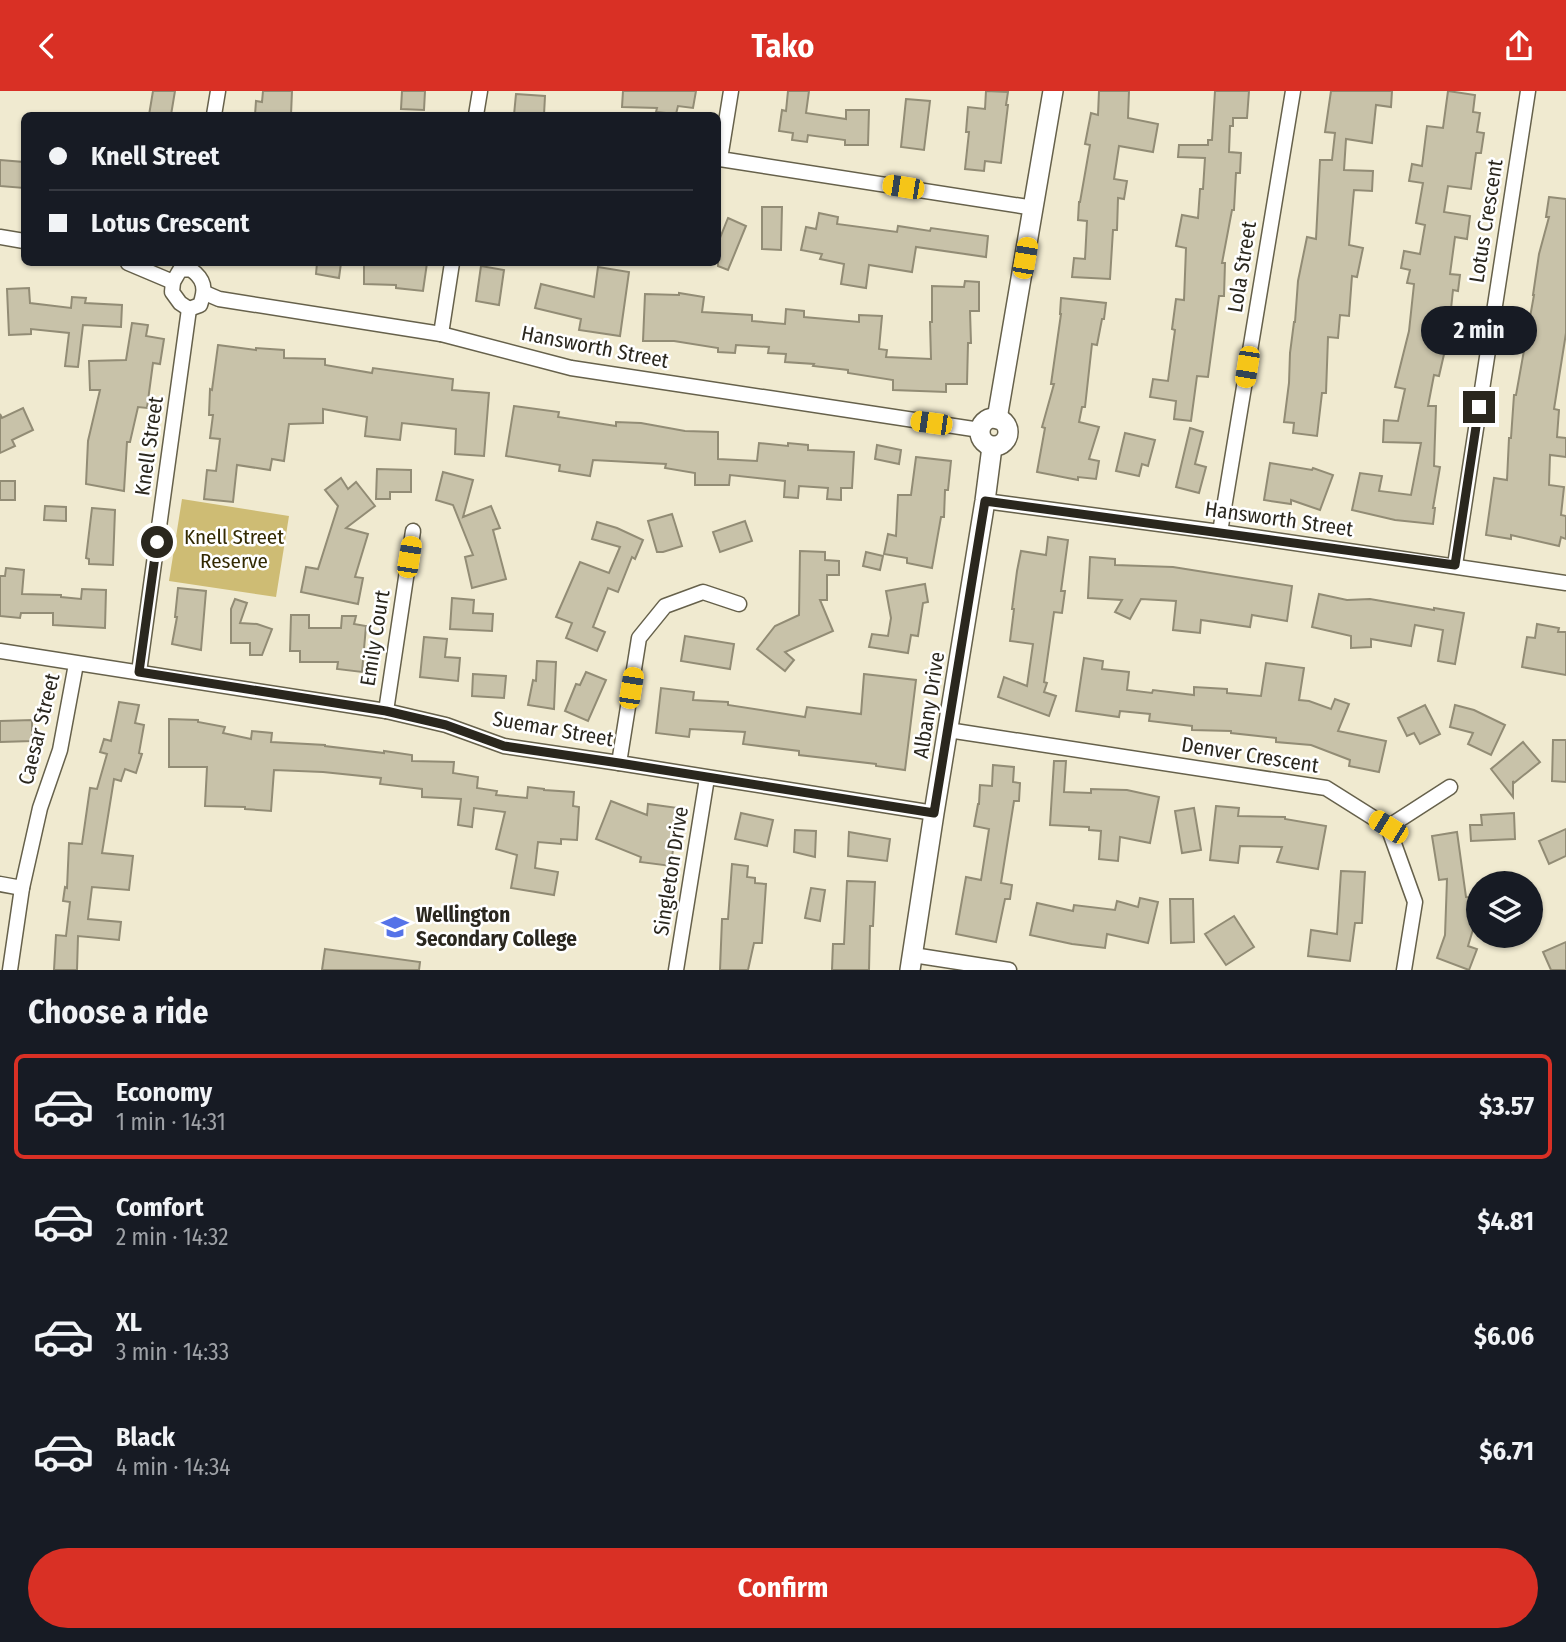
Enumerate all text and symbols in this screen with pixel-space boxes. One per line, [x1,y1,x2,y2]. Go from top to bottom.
icon: back [28,27,66,65]
text: Tako [752,27,814,65]
icon: share [1500,27,1538,65]
text: Knell Street [91,141,219,172]
street label: Lotus Crescent [1463,157,1509,285]
car [881,173,926,201]
text: Lotus Crescent [91,208,249,239]
street label: Lola Street [1222,219,1262,315]
car [1012,235,1039,281]
callout: 2 min [1421,306,1537,355]
text: 2 min [1454,316,1505,344]
street label: Hansworth Street [519,320,671,374]
car [1234,345,1261,389]
route end [1463,391,1495,423]
street label: Knell Street [129,394,169,497]
car [909,410,954,436]
street label: Hansworth Street [1203,496,1355,542]
park label: Knell Street Reserve [184,524,284,574]
route start [141,526,173,558]
car [396,535,423,579]
street label: Emily Court [355,588,395,688]
street label: Albany Drive [908,650,950,760]
car [618,666,645,710]
street label: Caesar Street [13,670,65,788]
street label: Suemar Street [491,706,616,752]
street label: Denver Crescent [1179,731,1321,779]
street label: Singleton Drive [648,805,694,937]
car [1365,807,1412,847]
map controls [1466,871,1543,948]
button: layers [1466,871,1543,948]
place label: Wellington Secondary College [416,902,577,952]
school or university icon: Wellington Secondary College [380,912,410,942]
text: Choose a ride [28,993,209,1031]
icon: car [32,1075,95,1138]
text: Economy [116,1077,212,1108]
text: $3.57 [1479,1091,1534,1122]
text: 1 min · 14:31 [116,1108,226,1136]
icon: car [32,1190,95,1253]
text: Comfort [116,1192,204,1223]
text: $4.81 [1478,1206,1534,1237]
text: 2 min · 14:32 [116,1223,228,1251]
icon: car [32,1305,95,1368]
text: XL [116,1307,142,1338]
text: $6.06 [1474,1321,1534,1352]
text: 3 min · 14:33 [116,1338,229,1366]
icon: car [32,1420,95,1483]
text: Black [116,1422,175,1453]
text: $6.71 [1480,1436,1534,1467]
text: 4 min · 14:34 [116,1453,230,1481]
button: Confirm [28,1548,1538,1628]

